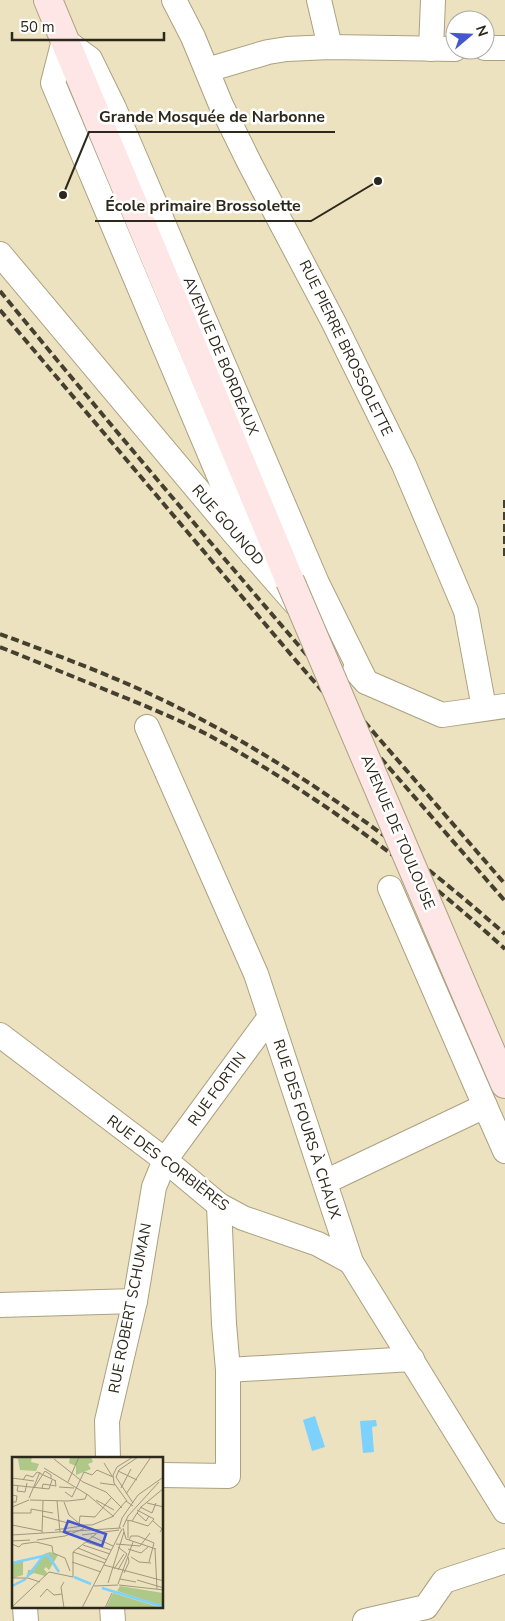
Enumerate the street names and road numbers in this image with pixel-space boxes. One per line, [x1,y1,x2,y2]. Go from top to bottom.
street label: RUE PIERRE BROSSOLETTE [295,257,397,439]
street label: AVENUE DE BORDEAUX [179,274,264,439]
street label: RUE GOUNOD [187,480,269,570]
street label: AVENUE DE TOULOUSE [356,752,440,912]
street label: RUE DES FOURS À CHAUX [269,1037,346,1222]
street label: RUE FORTIN [183,1048,251,1130]
street label: RUE DES CORBIÈRES [103,1110,233,1216]
street label: RUE ROBERT SCHUMAN [104,1221,156,1395]

